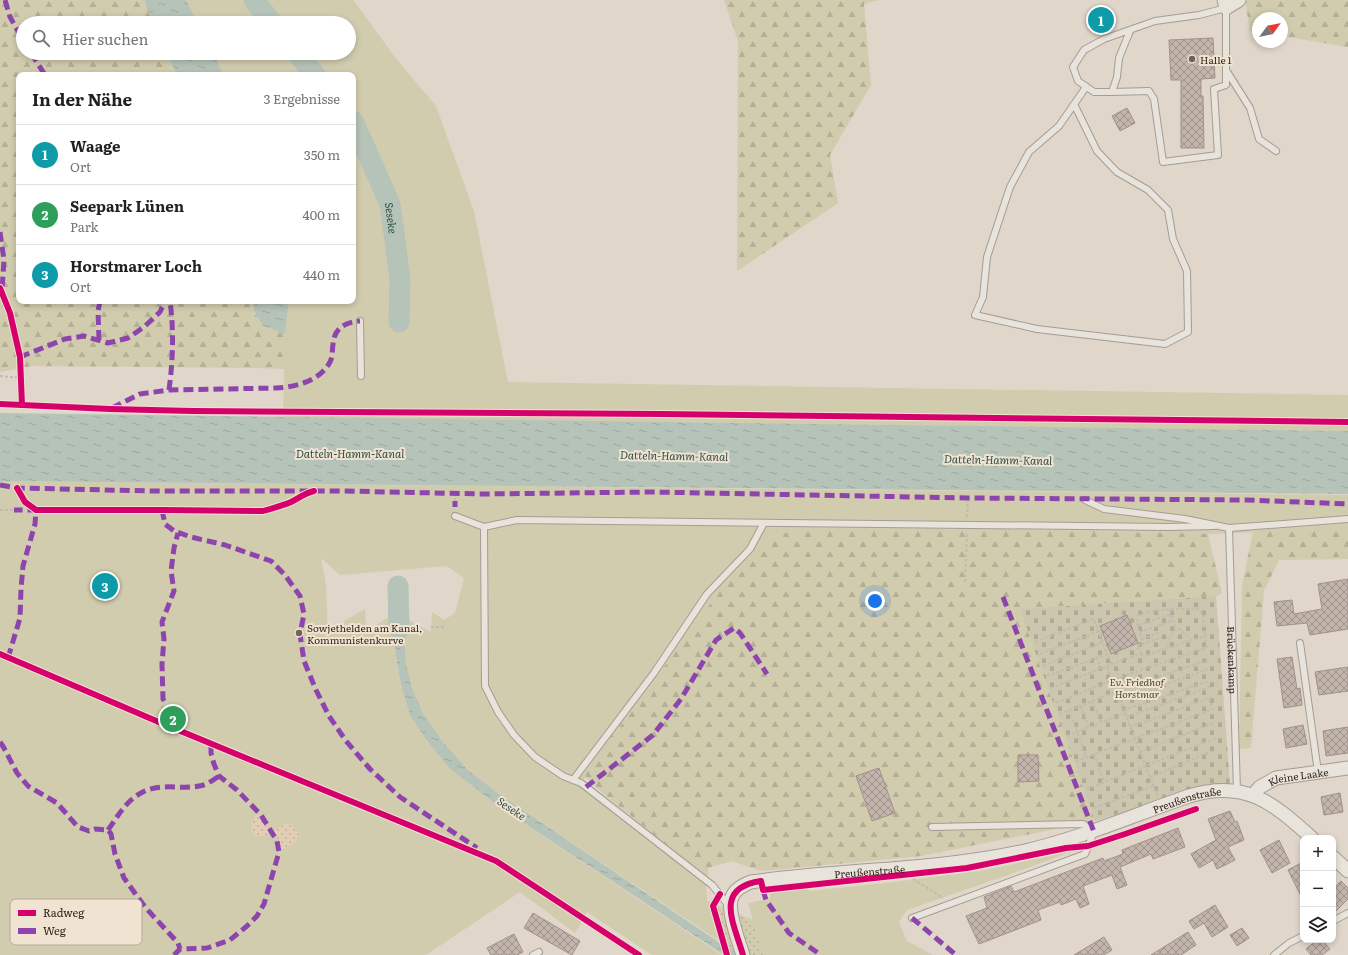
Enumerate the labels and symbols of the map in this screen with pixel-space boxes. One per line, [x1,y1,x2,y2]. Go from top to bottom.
pin: 1 [1088,5,1114,35]
north arrow [1252,12,1288,48]
place label: Halle 1 [1200,52,1232,67]
marker: Halle 1 [1187,54,1197,64]
water label: Seseke [382,201,402,235]
water label: Datteln-Hamm-Kanal [296,445,405,461]
water label: Datteln-Hamm-Kanal [620,446,729,464]
water label: Datteln-Hamm-Kanal [944,450,1053,468]
pin: 3 [92,571,118,601]
your location [865,591,885,611]
place label: Sowjethelden am Kanal, Kommunistenkurve [307,620,422,647]
street label: Brückenkamp [1224,626,1242,694]
marker: Sowjethelden am Kanal, Kommunistenkurve [294,628,304,638]
park label: Ev. Friedhof Horstmar [1110,674,1166,701]
pin: 2 [160,704,186,734]
street label: Kleine Laake [1265,763,1329,789]
street label: Preußenstraße [1150,783,1221,816]
water label: Seseke [494,793,530,823]
street label: Preußenstraße [834,860,906,881]
legend [10,899,142,945]
text: Radweg [43,904,85,920]
text: Weg [43,922,67,938]

